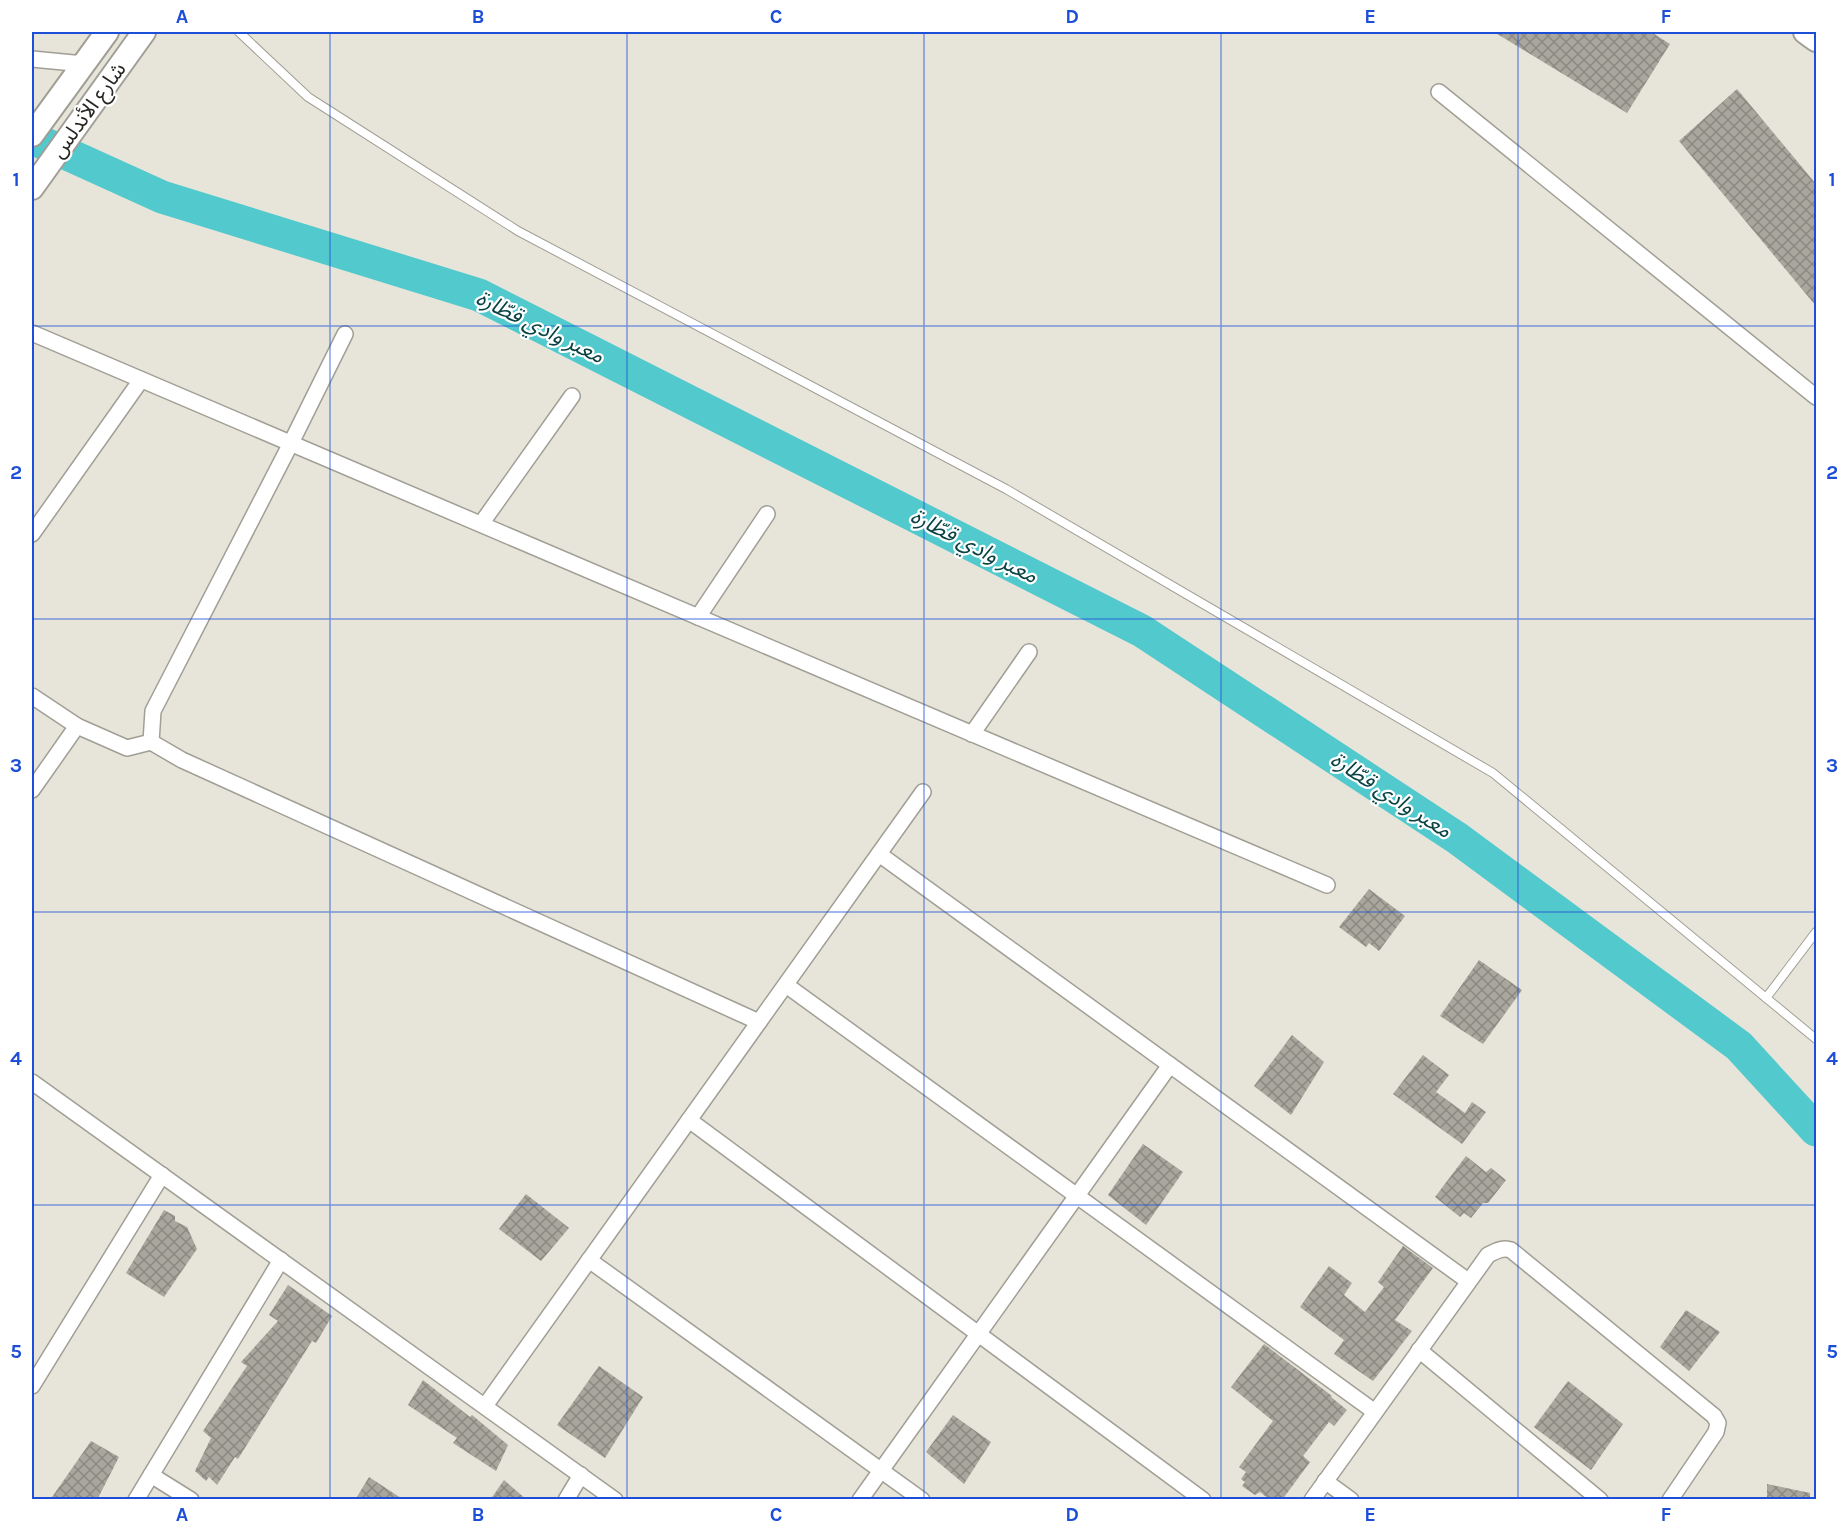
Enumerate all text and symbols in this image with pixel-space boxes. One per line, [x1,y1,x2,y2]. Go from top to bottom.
text: A [176,5,189,28]
text: B [472,5,484,28]
text: C [770,5,782,28]
text: D [1065,5,1079,28]
text: E [1364,5,1376,28]
text: F [1661,5,1672,28]
street label: شارع الأندلس [45,58,133,164]
text: 1 [12,168,20,191]
text: 1 [1828,168,1836,191]
water label: معبر وادي قطّارة [470,285,609,373]
text: 2 [10,461,22,484]
text: 2 [1826,461,1838,484]
water label: معبر وادي قطّارة [904,503,1042,593]
water label: معبر وادي قطّارة [1323,746,1457,847]
text: 3 [10,754,22,777]
text: 3 [1826,754,1838,777]
text: 4 [10,1047,22,1070]
text: 4 [1826,1047,1838,1070]
text: 5 [10,1340,22,1363]
text: 5 [1826,1340,1838,1363]
text: A [176,1503,189,1526]
text: B [472,1503,484,1526]
text: C [770,1503,782,1526]
text: D [1065,1503,1079,1526]
text: E [1364,1503,1376,1526]
text: F [1661,1503,1672,1526]

